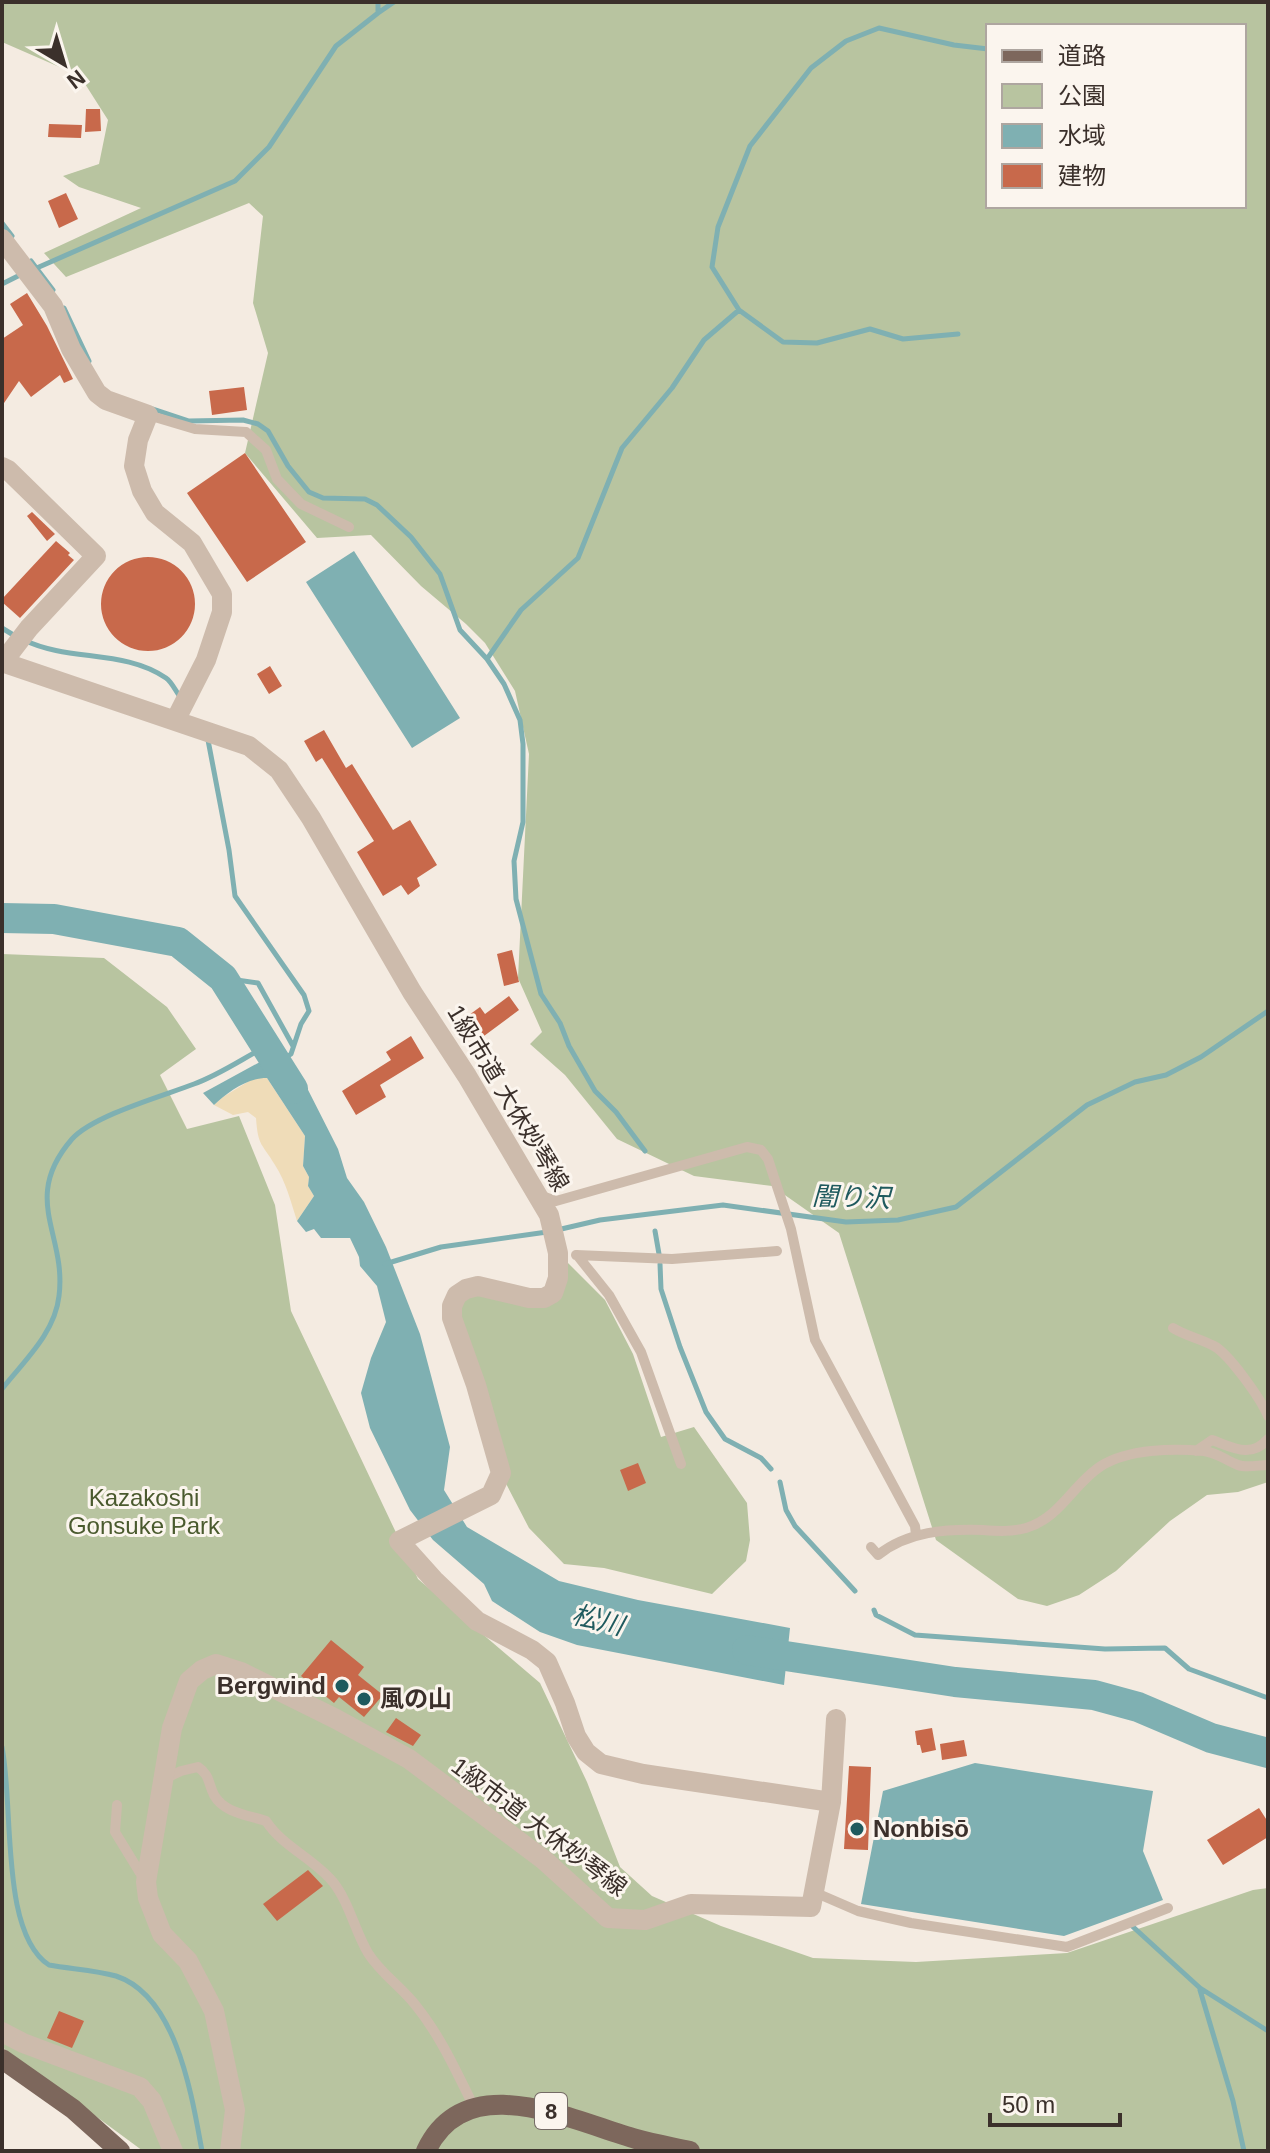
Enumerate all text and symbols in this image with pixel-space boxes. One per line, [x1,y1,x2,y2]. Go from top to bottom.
north arrow [24,24,104,104]
legend [986,24,1246,208]
text: 道路 [1058,42,1106,69]
text: N [62,65,90,94]
text: 公園 [1058,82,1106,109]
text: 水域 [1058,122,1106,149]
text: 建物 [1058,162,1106,189]
street label: 1級市道 大休妙琴線 [442,1000,575,1196]
water label: 闇り沢 [811,1181,893,1213]
park label: Kazakoshi Gonsuke Park [68,1484,221,1539]
water label: 松川 [569,1599,630,1642]
place label: Bergwind [217,1672,326,1699]
marker: Bergwind [333,1677,351,1695]
place label: 風の山 [380,1685,452,1712]
marker: 風の山 [355,1690,373,1708]
street label: 1級市道 大休妙琴線 [447,1752,632,1901]
place label: Nonbisō [873,1815,969,1842]
marker: Nonbisō [848,1820,866,1838]
scale bar [990,2077,1120,2127]
text: 50 m [1002,2091,1055,2118]
road number: 8 [535,2093,567,2129]

